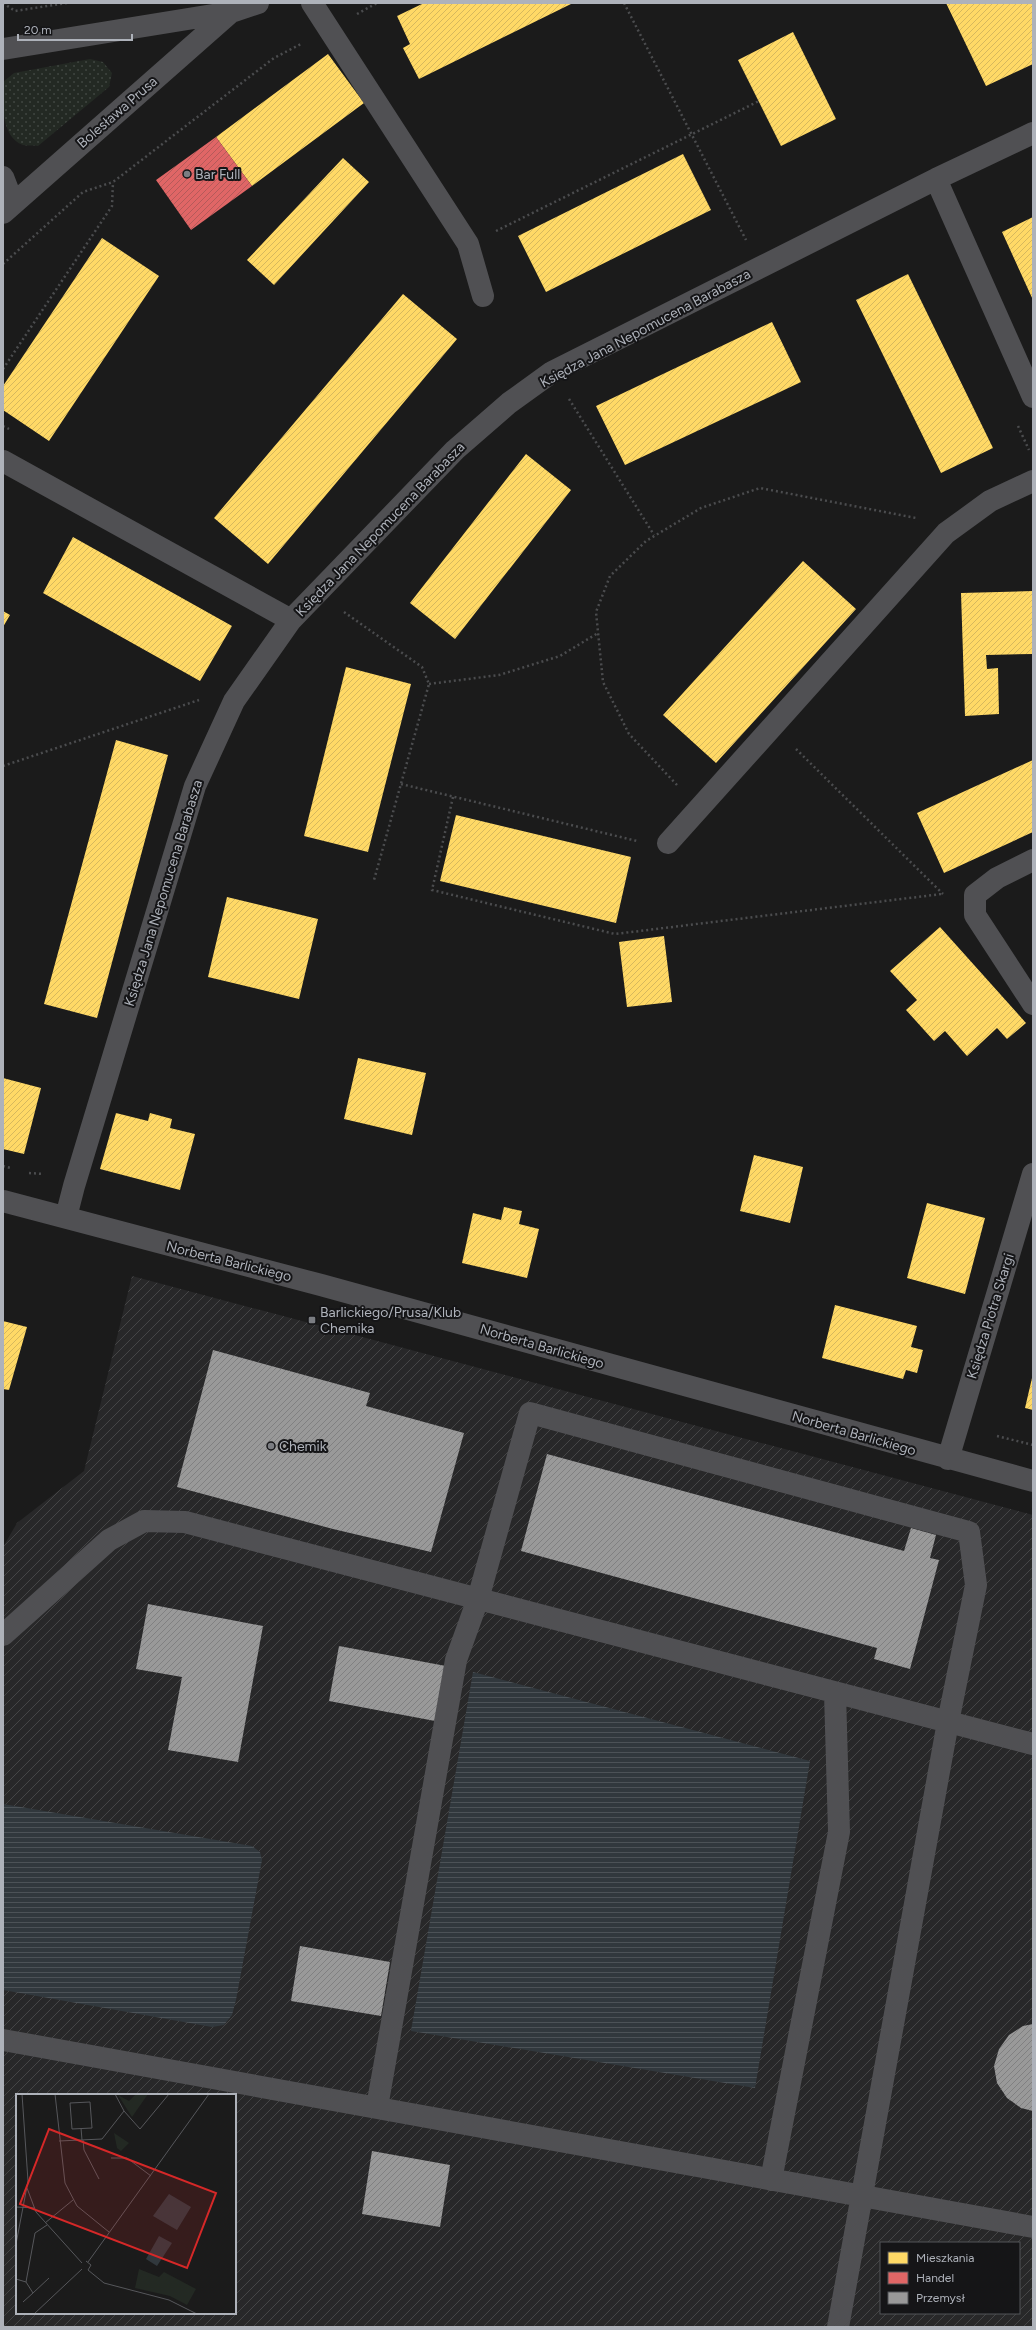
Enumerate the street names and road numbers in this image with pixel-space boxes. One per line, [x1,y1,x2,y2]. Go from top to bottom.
street label: Bolesława Prusa [74,73,161,152]
street label: Księdza Jana Nepomucena Barabasza [537,266,753,391]
street label: Księdza Jana Nepomucena Barabasza [292,439,468,620]
street label: Księdza Jana Nepomucena Barabasza [121,778,206,1009]
street label: Norberta Barlickiego [164,1238,293,1285]
street label: Księdza Piotra Skargi [963,1251,1018,1381]
street label: Norberta Barlickiego [478,1321,606,1372]
street label: Norberta Barlickiego [790,1408,918,1459]

